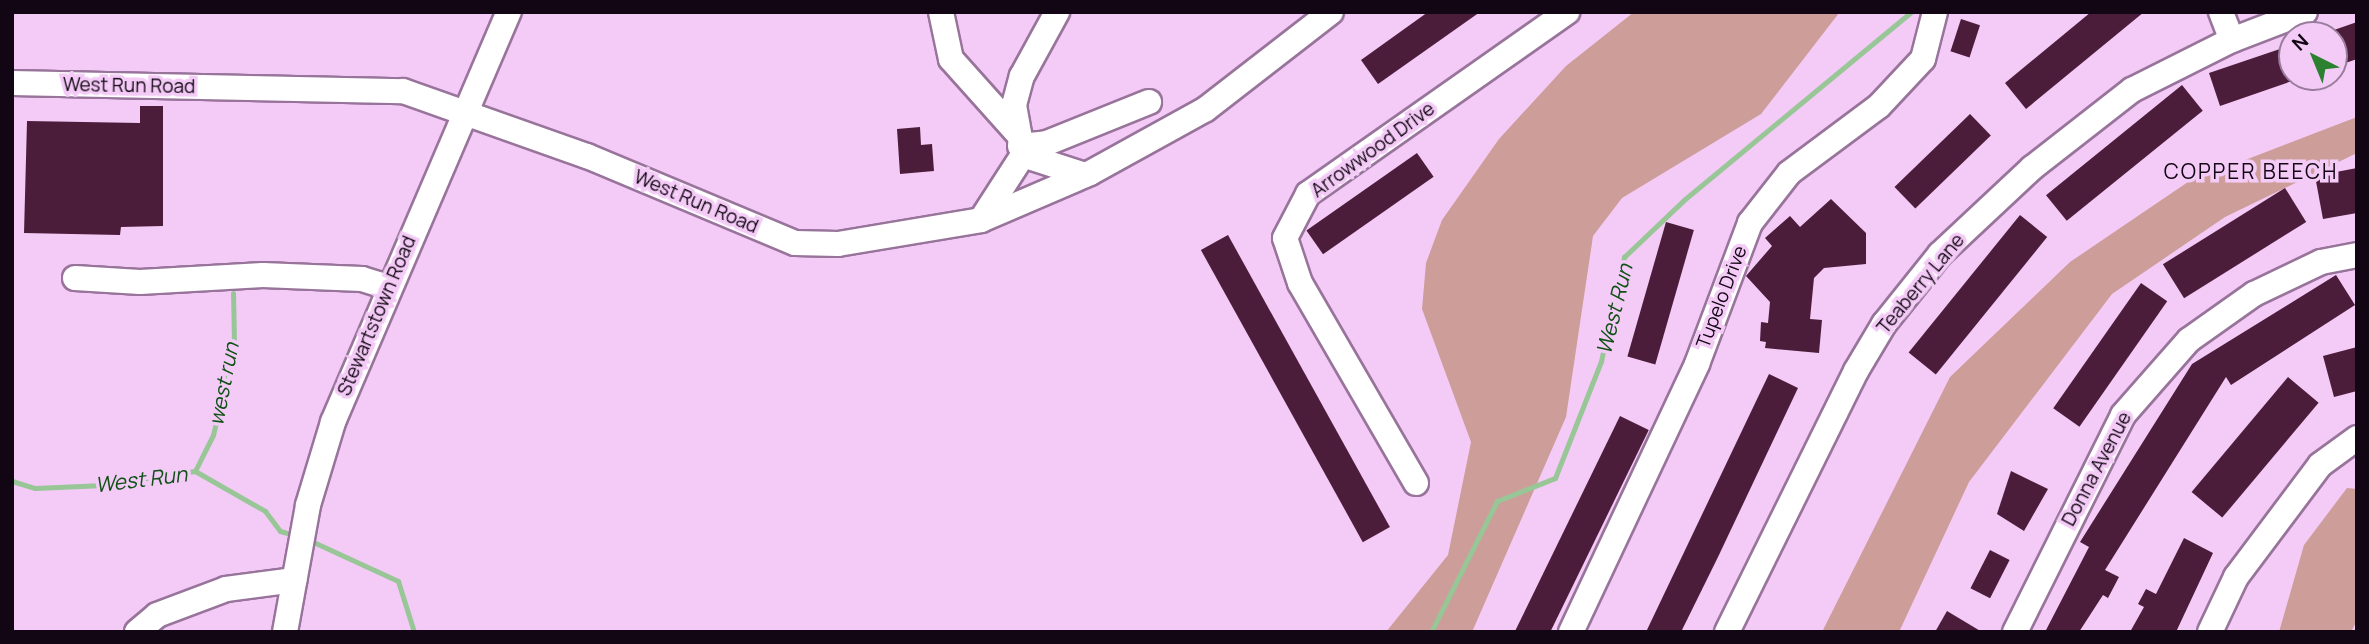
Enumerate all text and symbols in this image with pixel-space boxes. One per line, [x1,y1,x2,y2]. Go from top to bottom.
north arrow [2278,21,2348,91]
text: N [2286,28,2314,56]
street label: West Run Road [63,73,195,99]
street label: Arrowwood Drive [1307,98,1439,202]
district label: COPPER BEECH [2165,158,2337,184]
street label: West Run Road [631,166,761,238]
street label: Teaberry Lane [1873,229,1969,339]
street label: Stewartstown Road [333,233,421,399]
street label: Tupelo Drive [1692,243,1752,351]
water label: West Run [1591,261,1637,357]
water label: west run [203,340,243,428]
street label: Donna Avenue [2057,408,2137,530]
water label: West Run [94,461,188,497]

